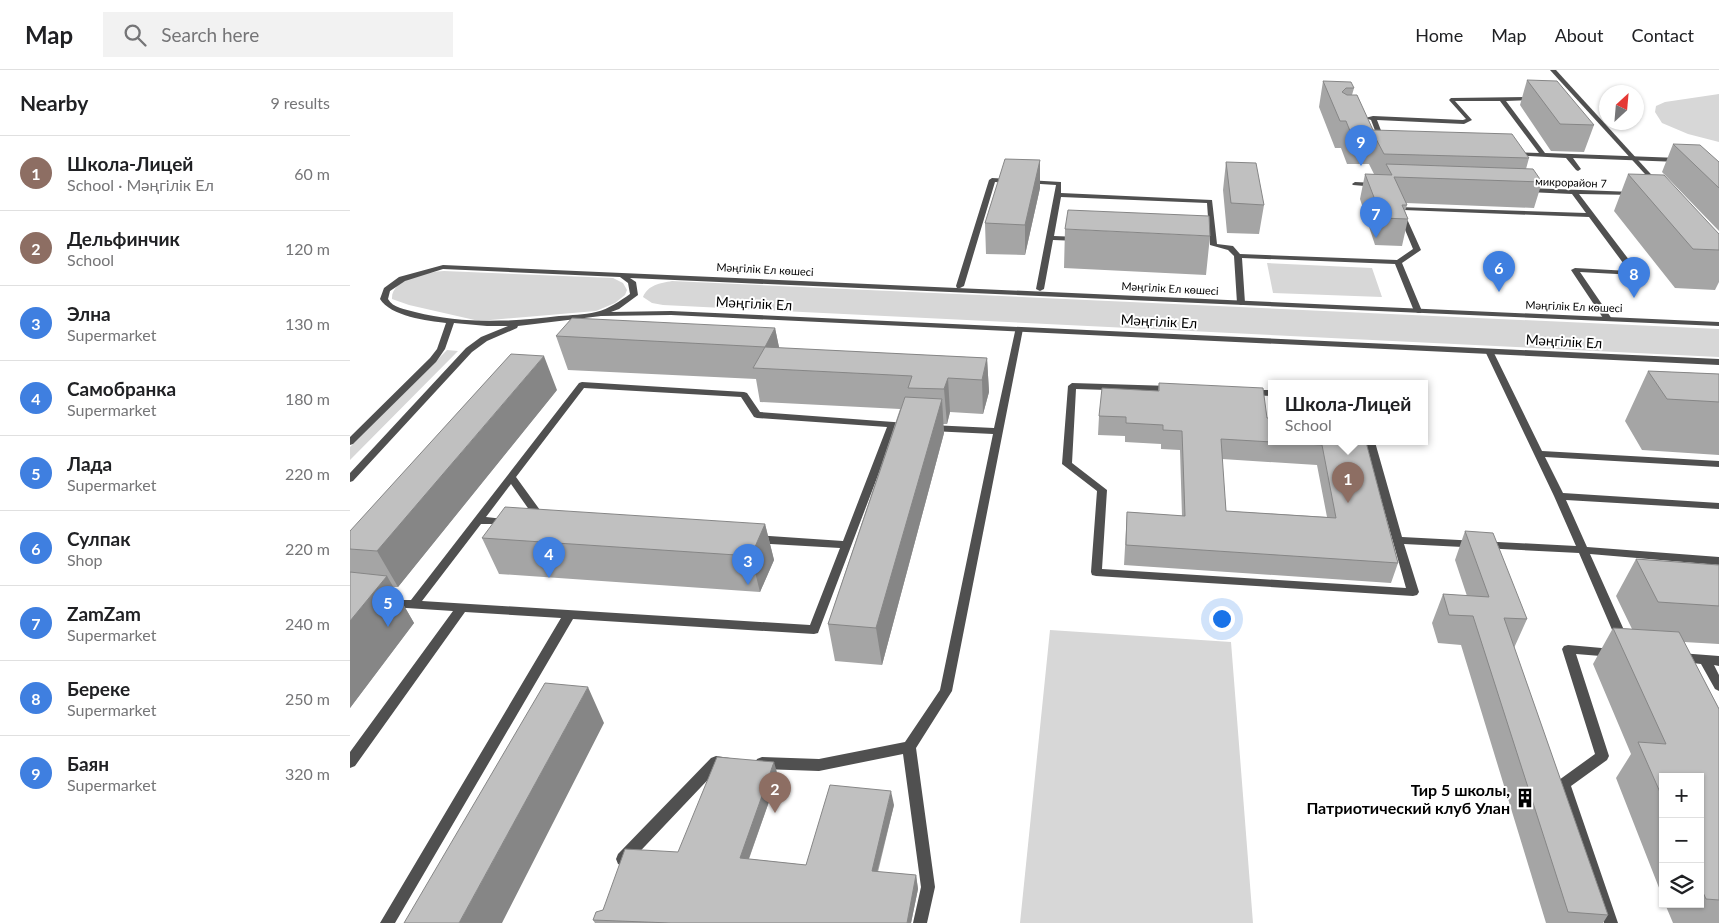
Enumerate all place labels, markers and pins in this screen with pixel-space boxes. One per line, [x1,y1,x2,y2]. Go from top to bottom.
pin: 9 [1345,125,1377,166]
pin: 7 [1360,197,1392,238]
pin: 6 [1483,251,1515,292]
pin: 8 [1618,257,1650,298]
pin: 1 [1332,462,1364,503]
pin: 4 [533,537,565,578]
pin: 3 [732,544,764,585]
pin: 5 [372,586,404,627]
pin: 2 [759,772,791,813]
place label: Тир 5 школы, Патриотический клуб Улан [1306,780,1510,817]
building icon: Тир 5 школы, Патриотический клуб Улан [1514,787,1536,809]

